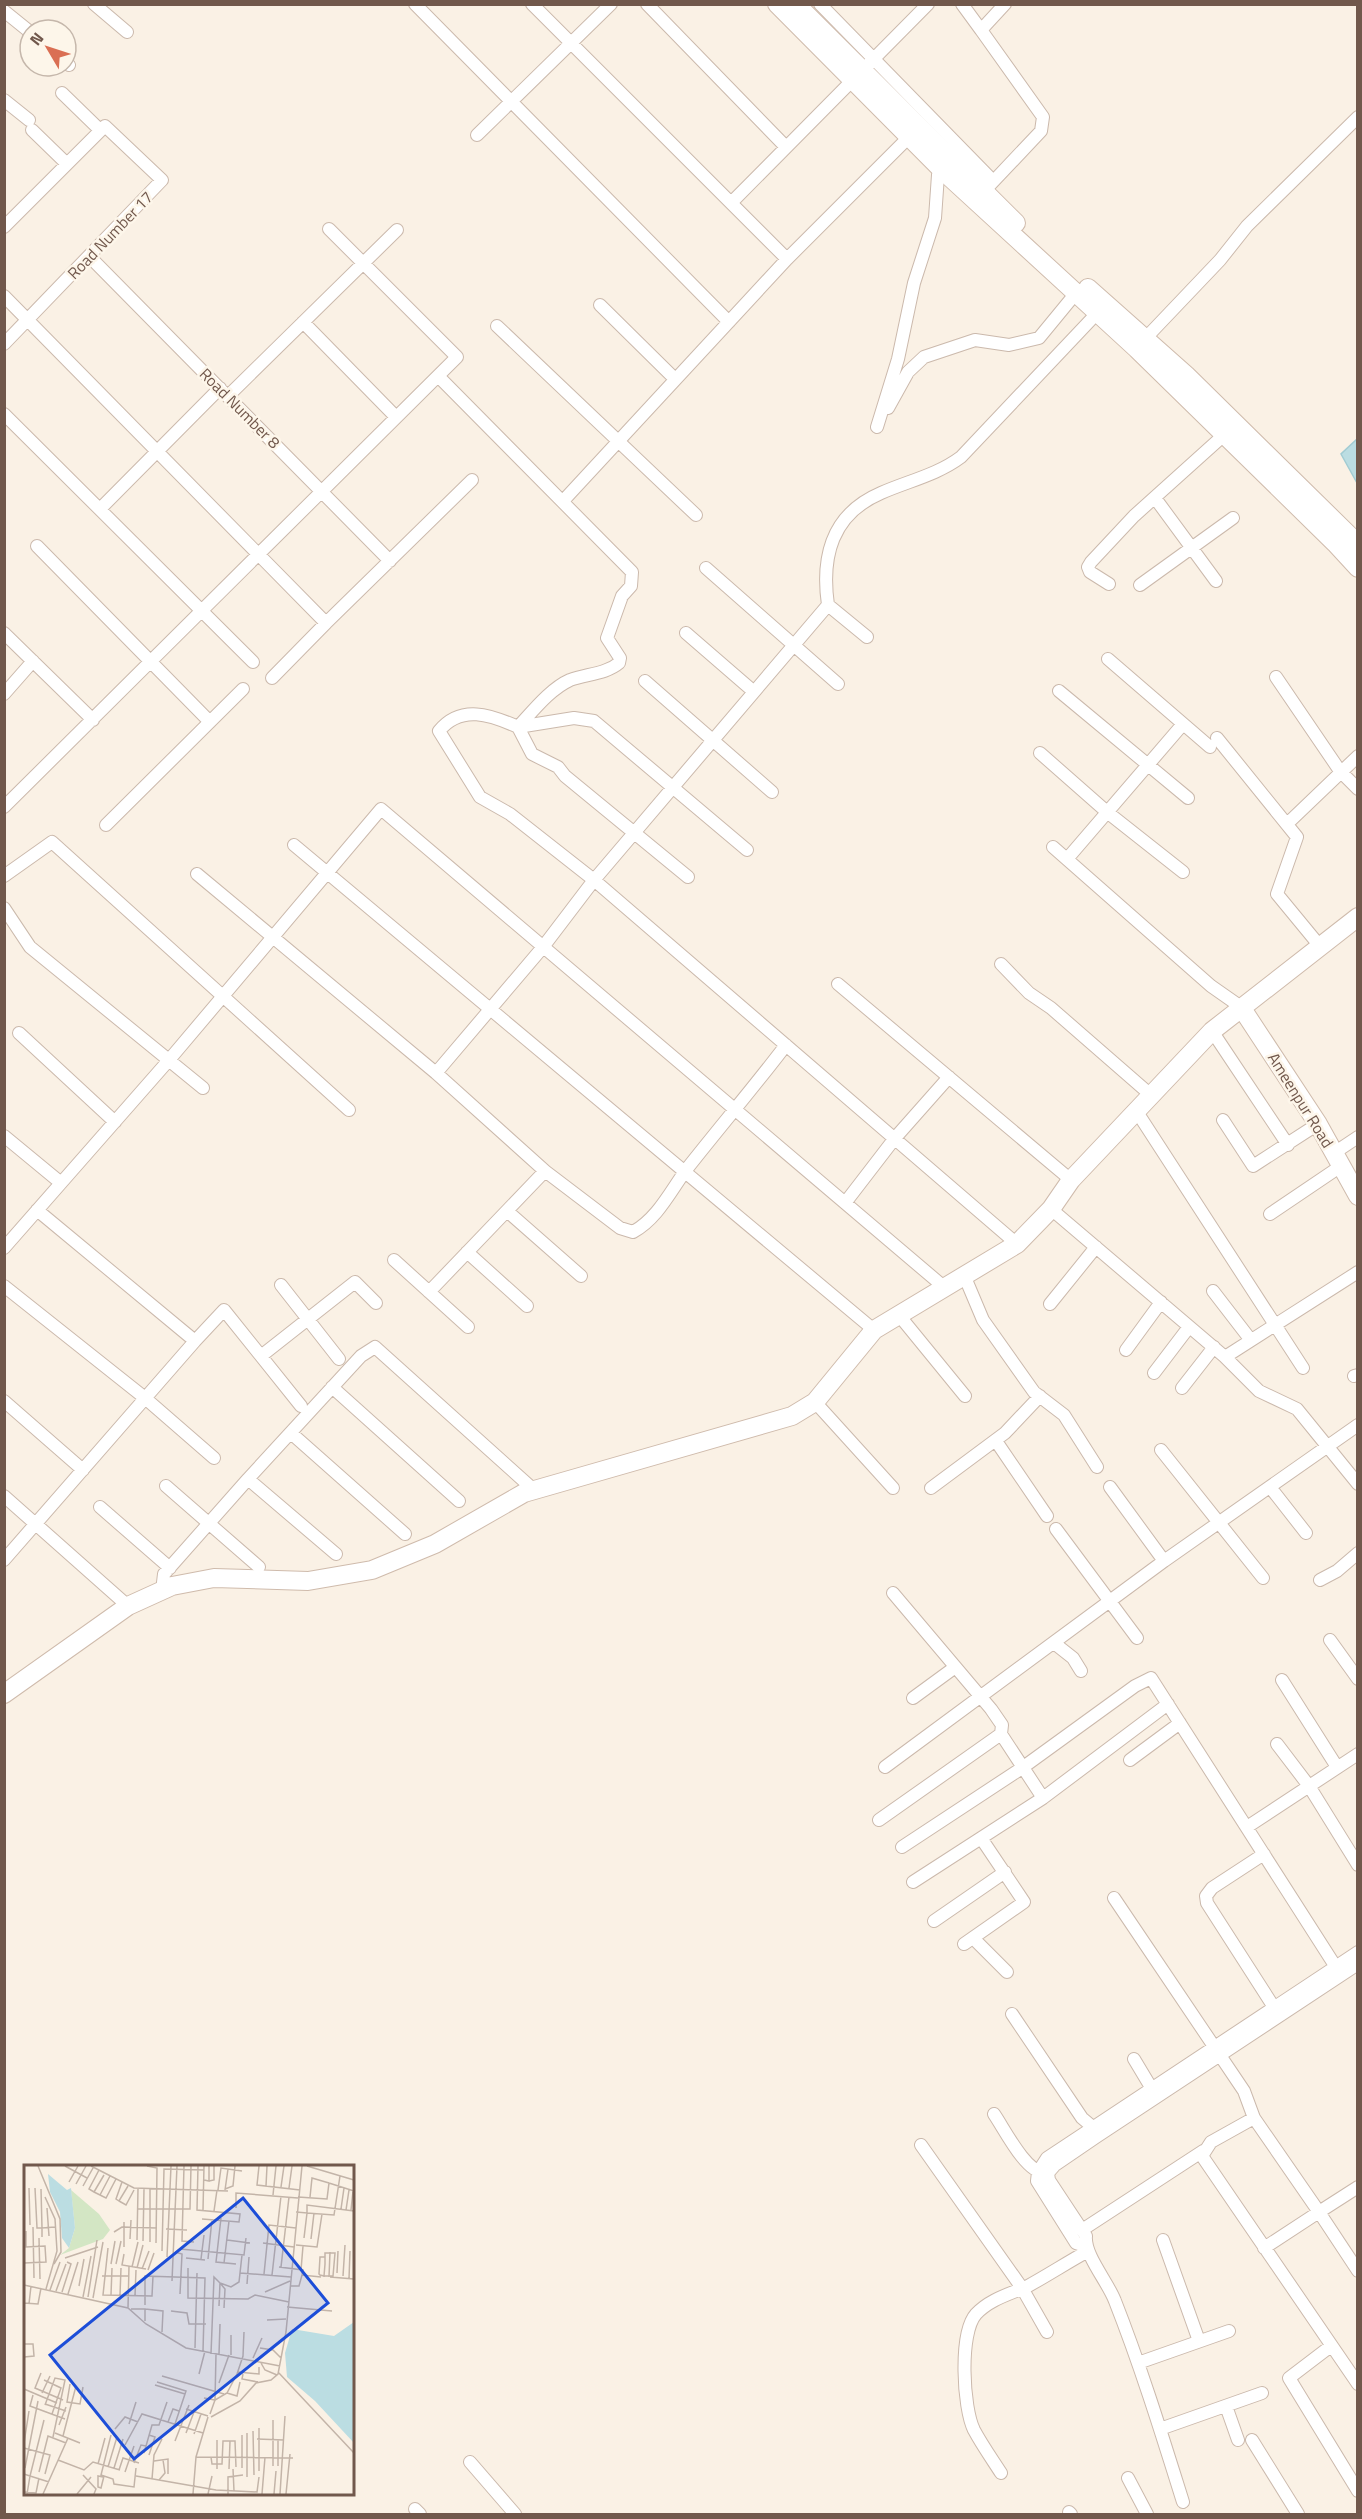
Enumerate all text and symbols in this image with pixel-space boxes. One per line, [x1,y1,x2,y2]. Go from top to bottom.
north arrow [18,18,78,78]
text: N [24,27,49,50]
street label: Road Number 17 [62,186,158,284]
street label: Road Number 8 [194,362,286,454]
street label: Ameenpur Road [1262,1048,1340,1152]
inset map [24,2165,354,2495]

